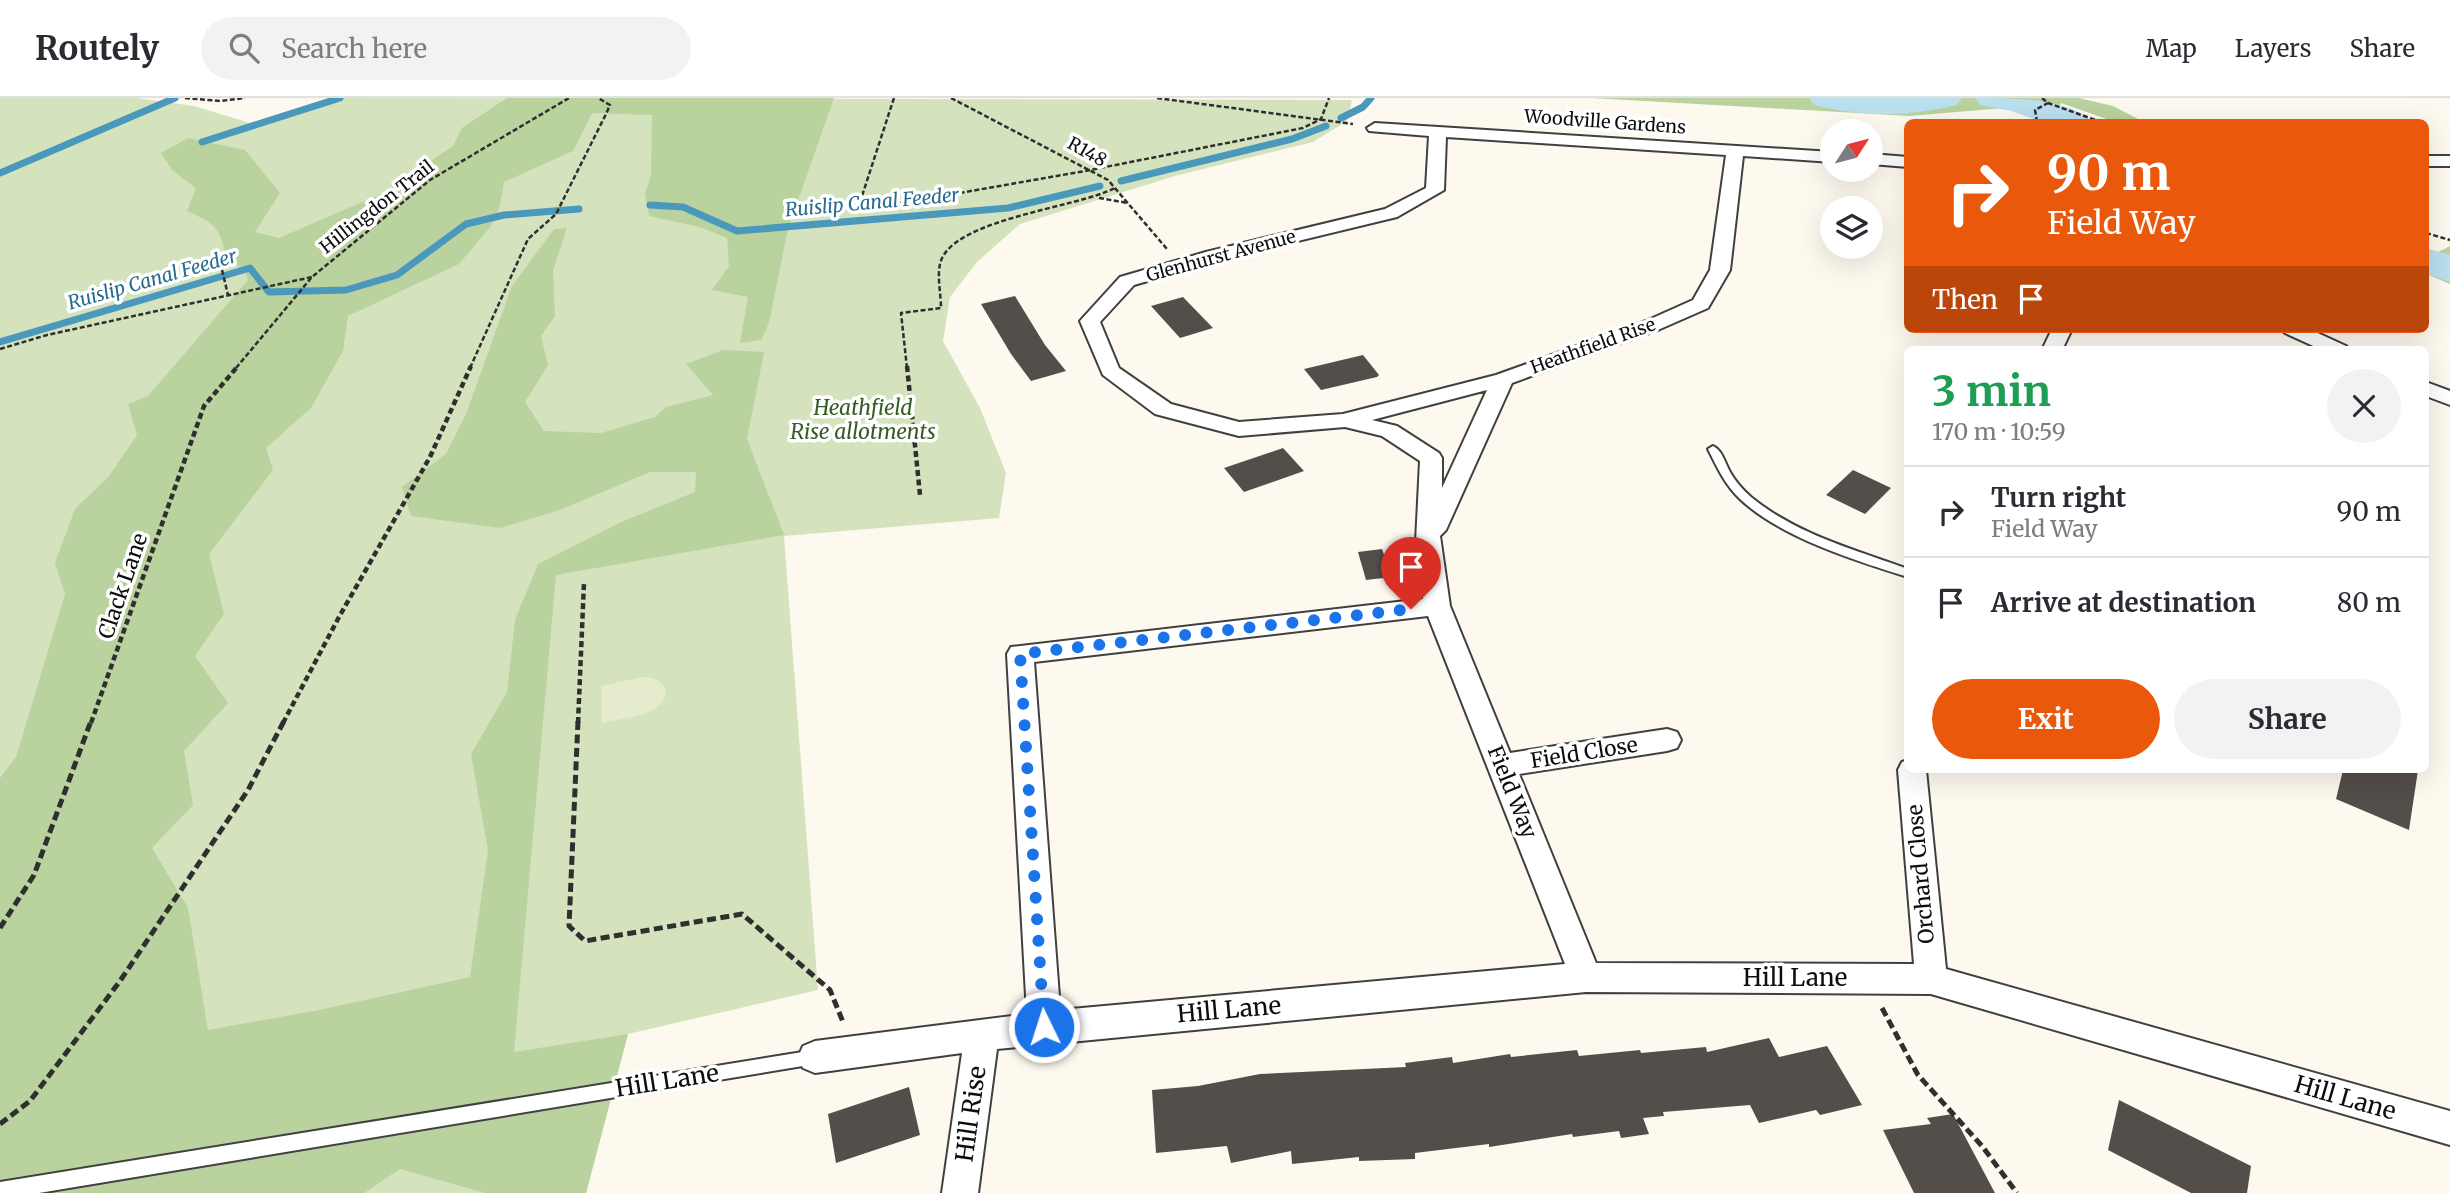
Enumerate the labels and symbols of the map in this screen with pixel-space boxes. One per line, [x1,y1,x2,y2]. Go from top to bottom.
street label: Woodville Gardens [1522,104,1687,139]
north arrow [1820,119,1883,182]
street label: R148 [1064,132,1111,172]
street label: Hillingdon Trail [315,155,439,258]
water label: Ruislip Canal Feeder [784,182,960,222]
street label: Glenhurst Avenue [1144,225,1298,287]
water label: Ruislip Canal Feeder [65,243,239,315]
street label: Heathfield Rise [1527,312,1658,379]
park label: Heathfield Rise allotments [790,394,936,445]
street label: Clack Lane [92,529,153,642]
pin [1381,537,1441,609]
street label: Field Close [1528,731,1639,774]
street label: Field Way [1482,742,1544,843]
street label: Orchard Close [1901,803,1940,945]
street label: Hill Lane [1743,962,1847,993]
position arrow [1007,990,1081,1064]
street label: Hill Lane [1176,990,1282,1029]
street label: Hill Lane [613,1057,721,1104]
street label: Hill Rise [948,1064,993,1164]
street label: Hill Lane [2291,1068,2400,1127]

